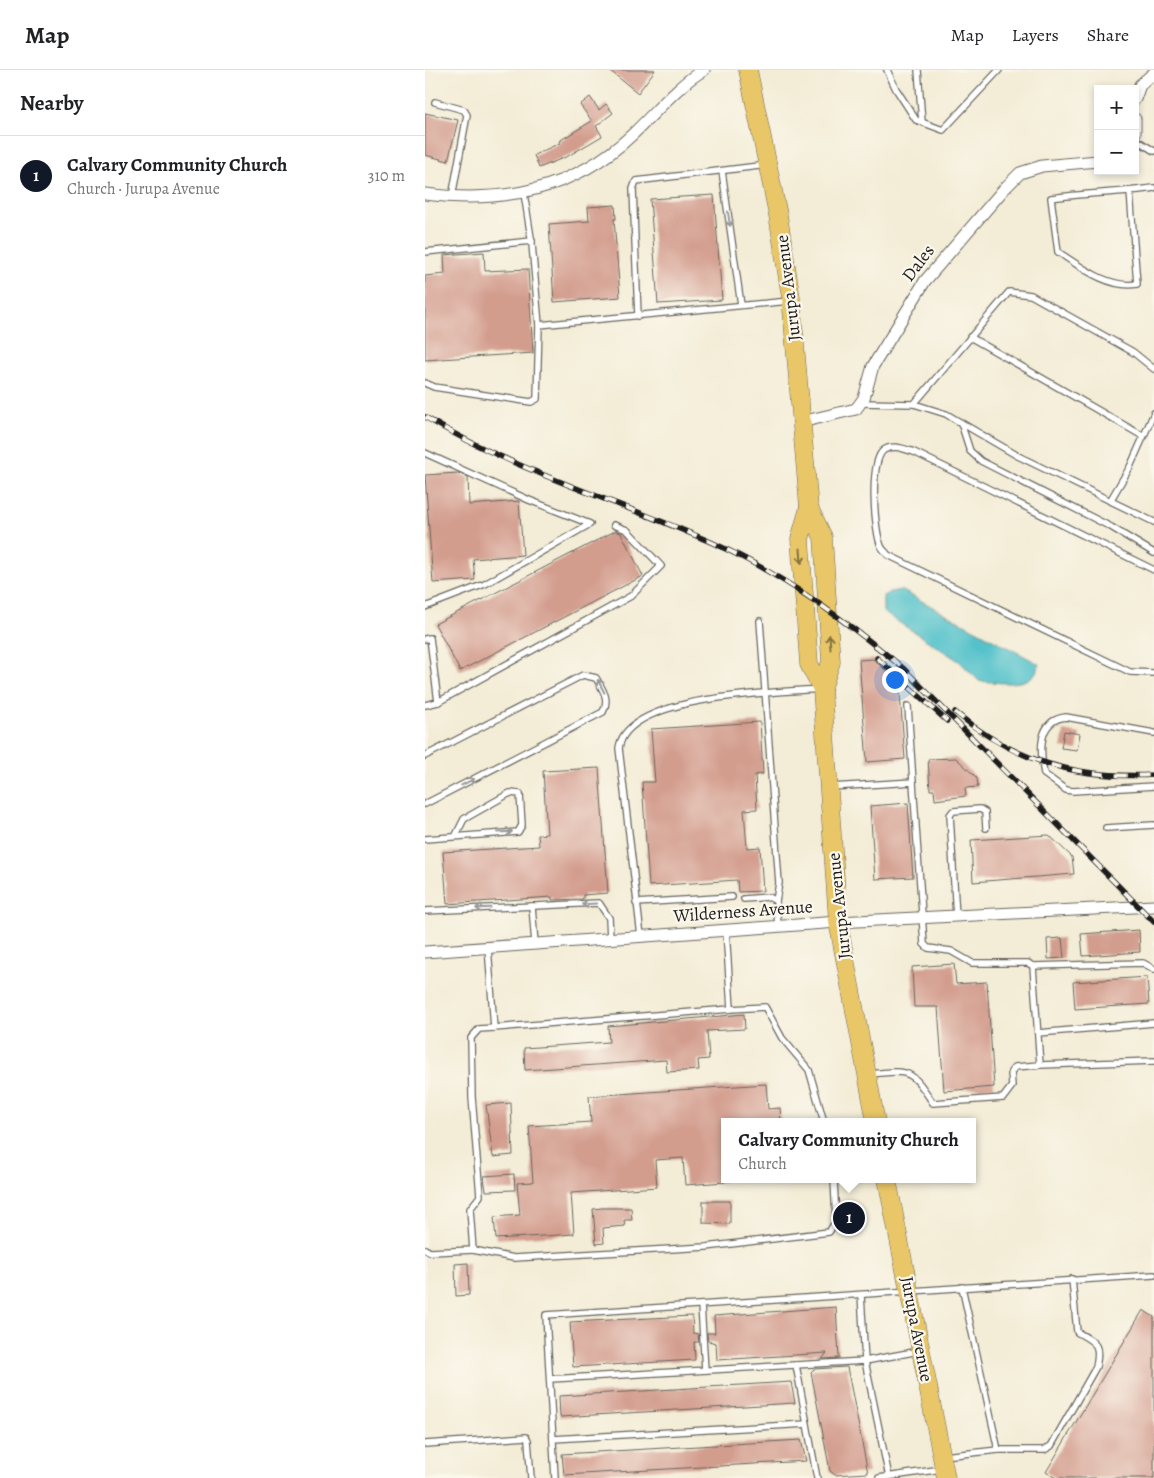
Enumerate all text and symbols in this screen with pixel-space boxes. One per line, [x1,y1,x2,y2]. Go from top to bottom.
text: Map [25,19,69,51]
text: Map [951,23,984,47]
text: Layers [1012,23,1059,47]
text: Share [1087,23,1129,47]
map controls [1094,85,1139,175]
button: + [1094,85,1139,130]
text: Nearby [20,89,83,117]
button: − [1094,130,1139,175]
text: Calvary Community Church [67,152,287,178]
text: 1 [33,165,39,187]
text: 310 m [368,165,405,187]
text: Church · Jurupa Avenue [67,178,220,200]
one-way arrow [725,211,735,227]
street label: Jurupa Avenue [770,234,806,342]
street label: Dales [896,240,940,286]
one-way arrow [797,547,806,563]
one-way arrow [825,634,835,650]
your location [882,667,908,693]
one-way arrow [595,679,605,694]
one-way arrow [460,777,475,786]
one-way arrow [497,828,513,837]
street label: Jurupa Avenue [821,852,857,960]
street label: Wilderness Avenue [671,894,814,928]
one-way arrow [581,899,597,909]
one-way arrow [476,904,492,913]
popup [721,1118,976,1183]
text: Calvary Community Church [738,1127,959,1153]
text: Church [738,1153,787,1175]
pin: 1 [833,1199,865,1237]
street label: Jurupa Avenue [895,1274,939,1384]

